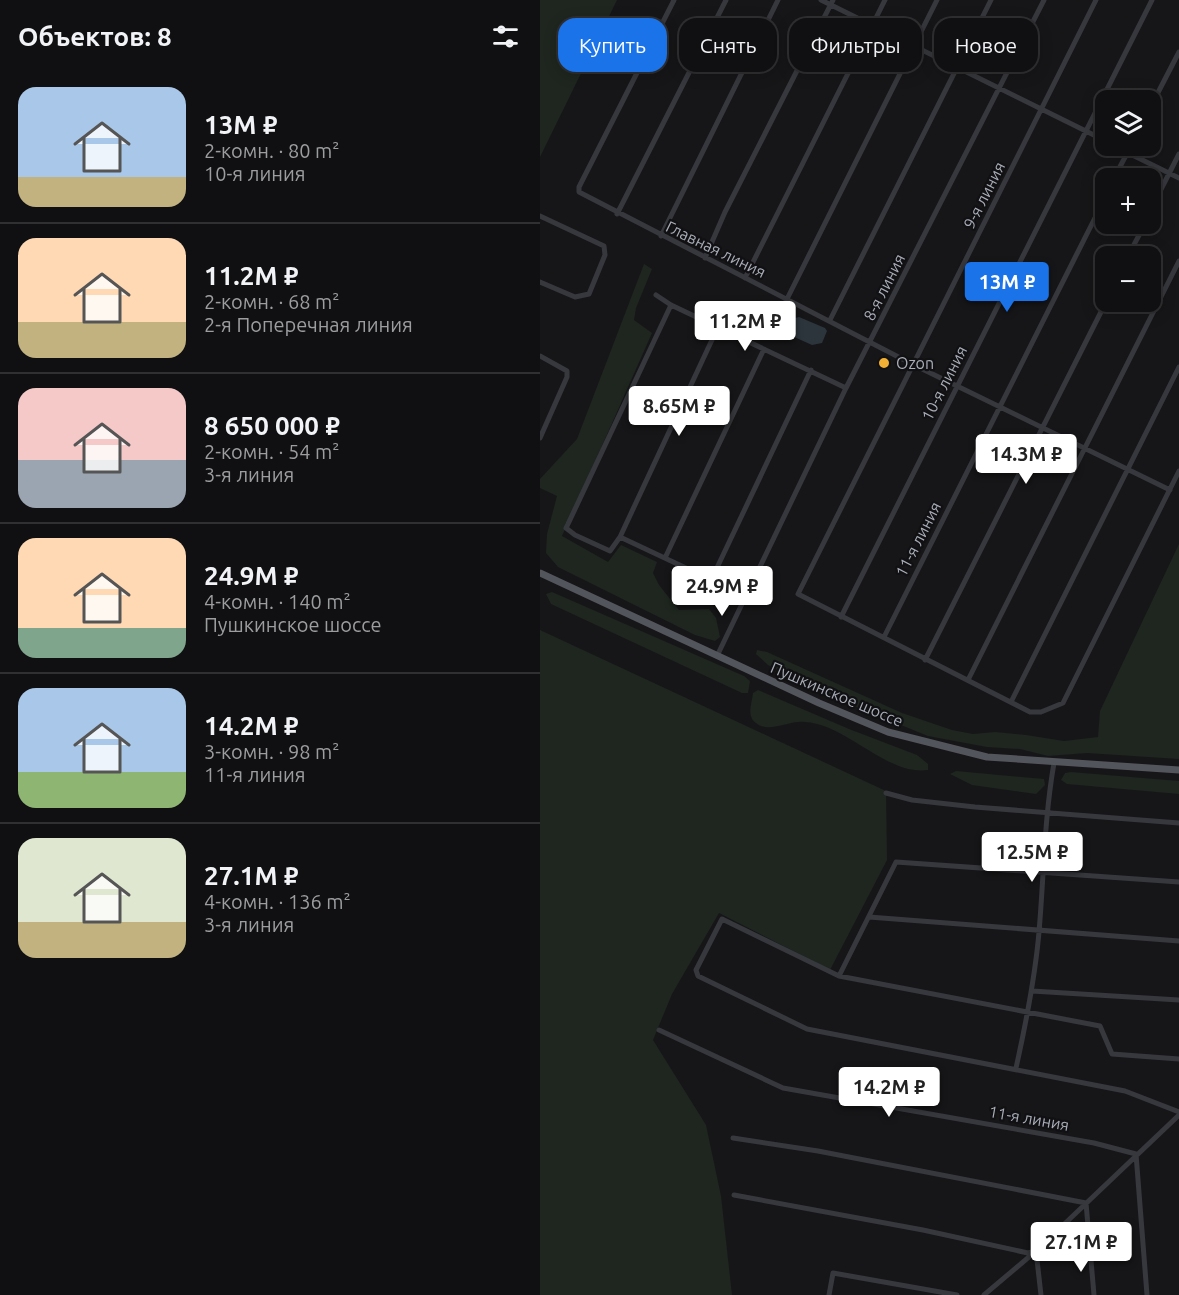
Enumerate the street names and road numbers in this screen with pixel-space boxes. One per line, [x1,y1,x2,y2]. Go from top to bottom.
street label: 9-я линия [960,159,1008,231]
street label: Главная линия [663,217,769,281]
street label: 8-я линия [860,251,908,323]
street label: 10-я линия [918,343,970,423]
street label: 11-я линия [892,499,944,579]
street label: Пушкинское шоссе [768,658,906,730]
street label: 11-я линия [987,1102,1071,1134]

